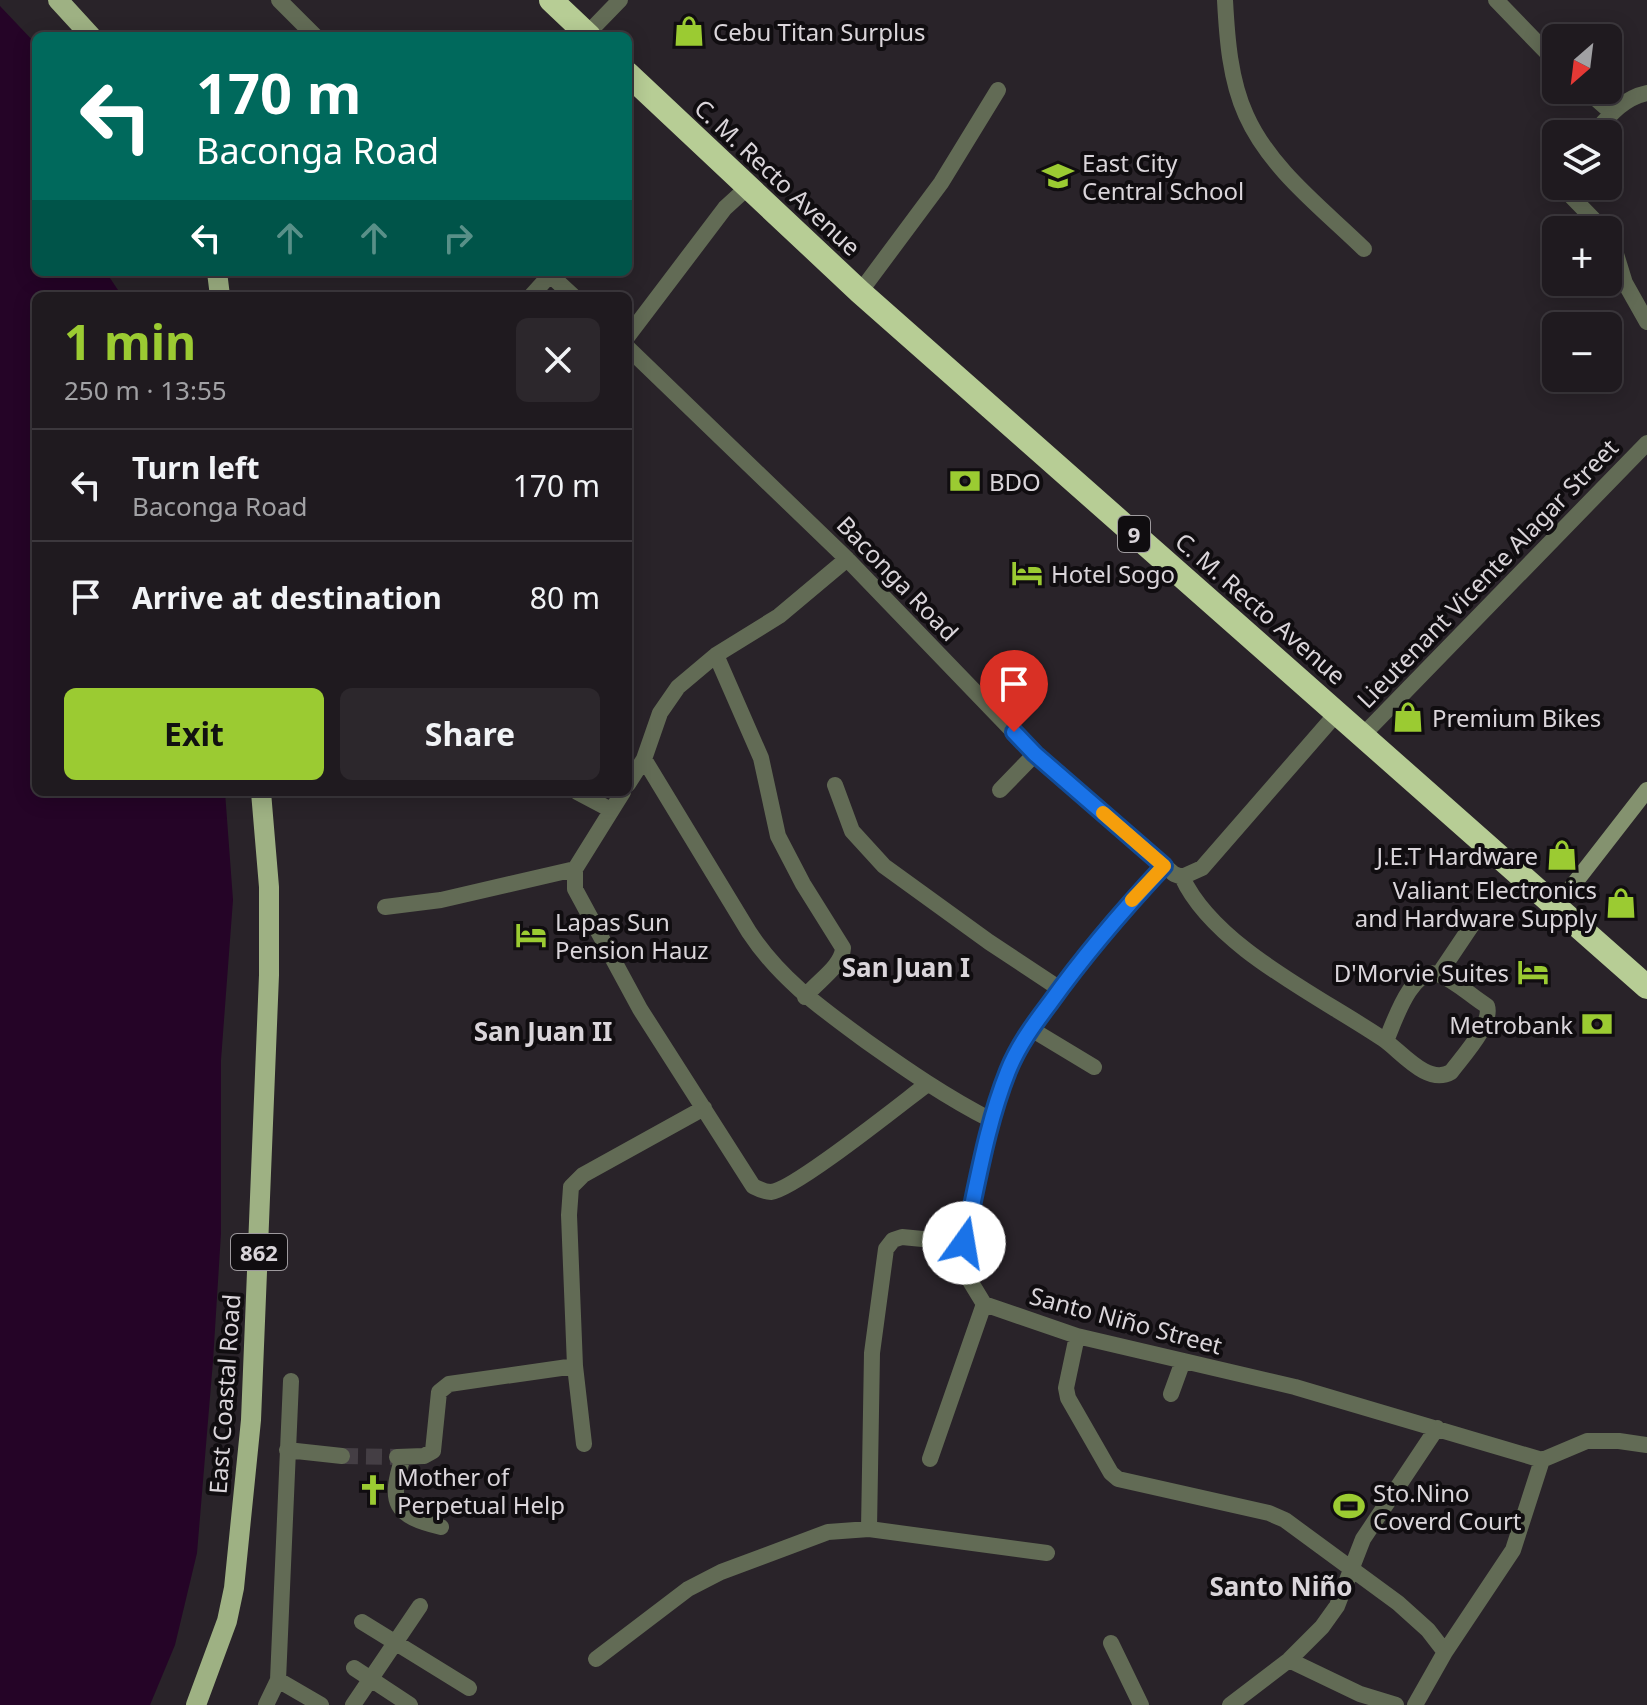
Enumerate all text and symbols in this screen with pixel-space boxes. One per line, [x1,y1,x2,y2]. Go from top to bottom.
shop icon: Cebu Titan Surplus [672,14,706,48]
place label: Cebu Titan Surplus [713,15,925,48]
north arrow [1542,24,1622,104]
map controls [1542,24,1622,392]
text: 170 m [196,54,361,130]
icon: left [64,64,168,168]
street label: C. M. Recto Avenue [688,91,868,263]
button: layers [1542,120,1622,200]
text: Baconga Road [196,126,439,175]
place label: East City Central School [1082,146,1244,207]
school or university icon: East City Central School [1041,159,1075,193]
icon: left [184,216,228,260]
icon: ahead [268,216,312,260]
icon: ahead [352,216,396,260]
icon: right [436,216,480,260]
button: + [1542,216,1622,296]
text: 1 min [64,309,196,374]
button: − [1542,312,1622,392]
button: close [516,318,600,402]
text: 250 m · 13:55 [64,372,227,408]
street label: Lieutenant Vicente Alagar Street [1349,431,1625,715]
text: Turn left [132,447,260,488]
icon: left [64,463,108,507]
bank icon: BDO [948,464,982,498]
text: 170 m [513,465,600,506]
place label: BDO [989,465,1041,498]
text: Baconga Road [132,488,308,524]
street label: Baconga Road [830,508,966,648]
road number: 9 [1118,516,1150,552]
street label: C. M. Recto Avenue [1169,525,1353,691]
hotel icon: Hotel Sogo [1010,556,1044,590]
place label: Hotel Sogo [1051,557,1175,590]
icon: arrive [64,575,108,619]
text: Arrive at destination [132,577,442,618]
text: 80 m [530,577,600,618]
pin [980,650,1048,732]
icon: arrive [992,662,1036,706]
button: Exit [64,688,324,780]
button: Share [340,688,600,780]
shop icon: Premium Bikes [1391,700,1425,734]
place label: Premium Bikes [1432,701,1601,734]
shop icon: J.E.T Hardware [1545,838,1579,872]
place label: J.E.T Hardware [1375,839,1538,872]
place label: Valiant Electronics and Hardware Supply [1355,873,1598,934]
shop icon: Valiant Electronics and Hardware Supply [1604,886,1638,920]
place label: Lapas Sun Pension Hauz [555,905,709,966]
hotel icon: Lapas Sun Pension Hauz [514,918,548,952]
district label: San Juan I [842,949,970,985]
hotel icon: D'Morvie Suites [1516,955,1550,989]
place label: D'Morvie Suites [1334,956,1509,989]
bank icon: Metrobank [1580,1007,1614,1041]
place label: Metrobank [1449,1008,1573,1041]
district label: San Juan II [474,1013,612,1049]
position arrow [922,1201,1006,1285]
road number: 862 [231,1234,287,1270]
street label: Santo Niño Street [1026,1278,1226,1362]
street label: East Coastal Road [201,1293,247,1495]
place label: Mother of Perpetual Help [397,1460,565,1521]
church icon: Mother of Perpetual Help [356,1473,390,1507]
place label: Sto.Nino Coverd Court [1373,1476,1522,1537]
sports icon: Sto.Nino Coverd Court [1332,1489,1366,1523]
district label: Santo Niño [1209,1568,1353,1604]

